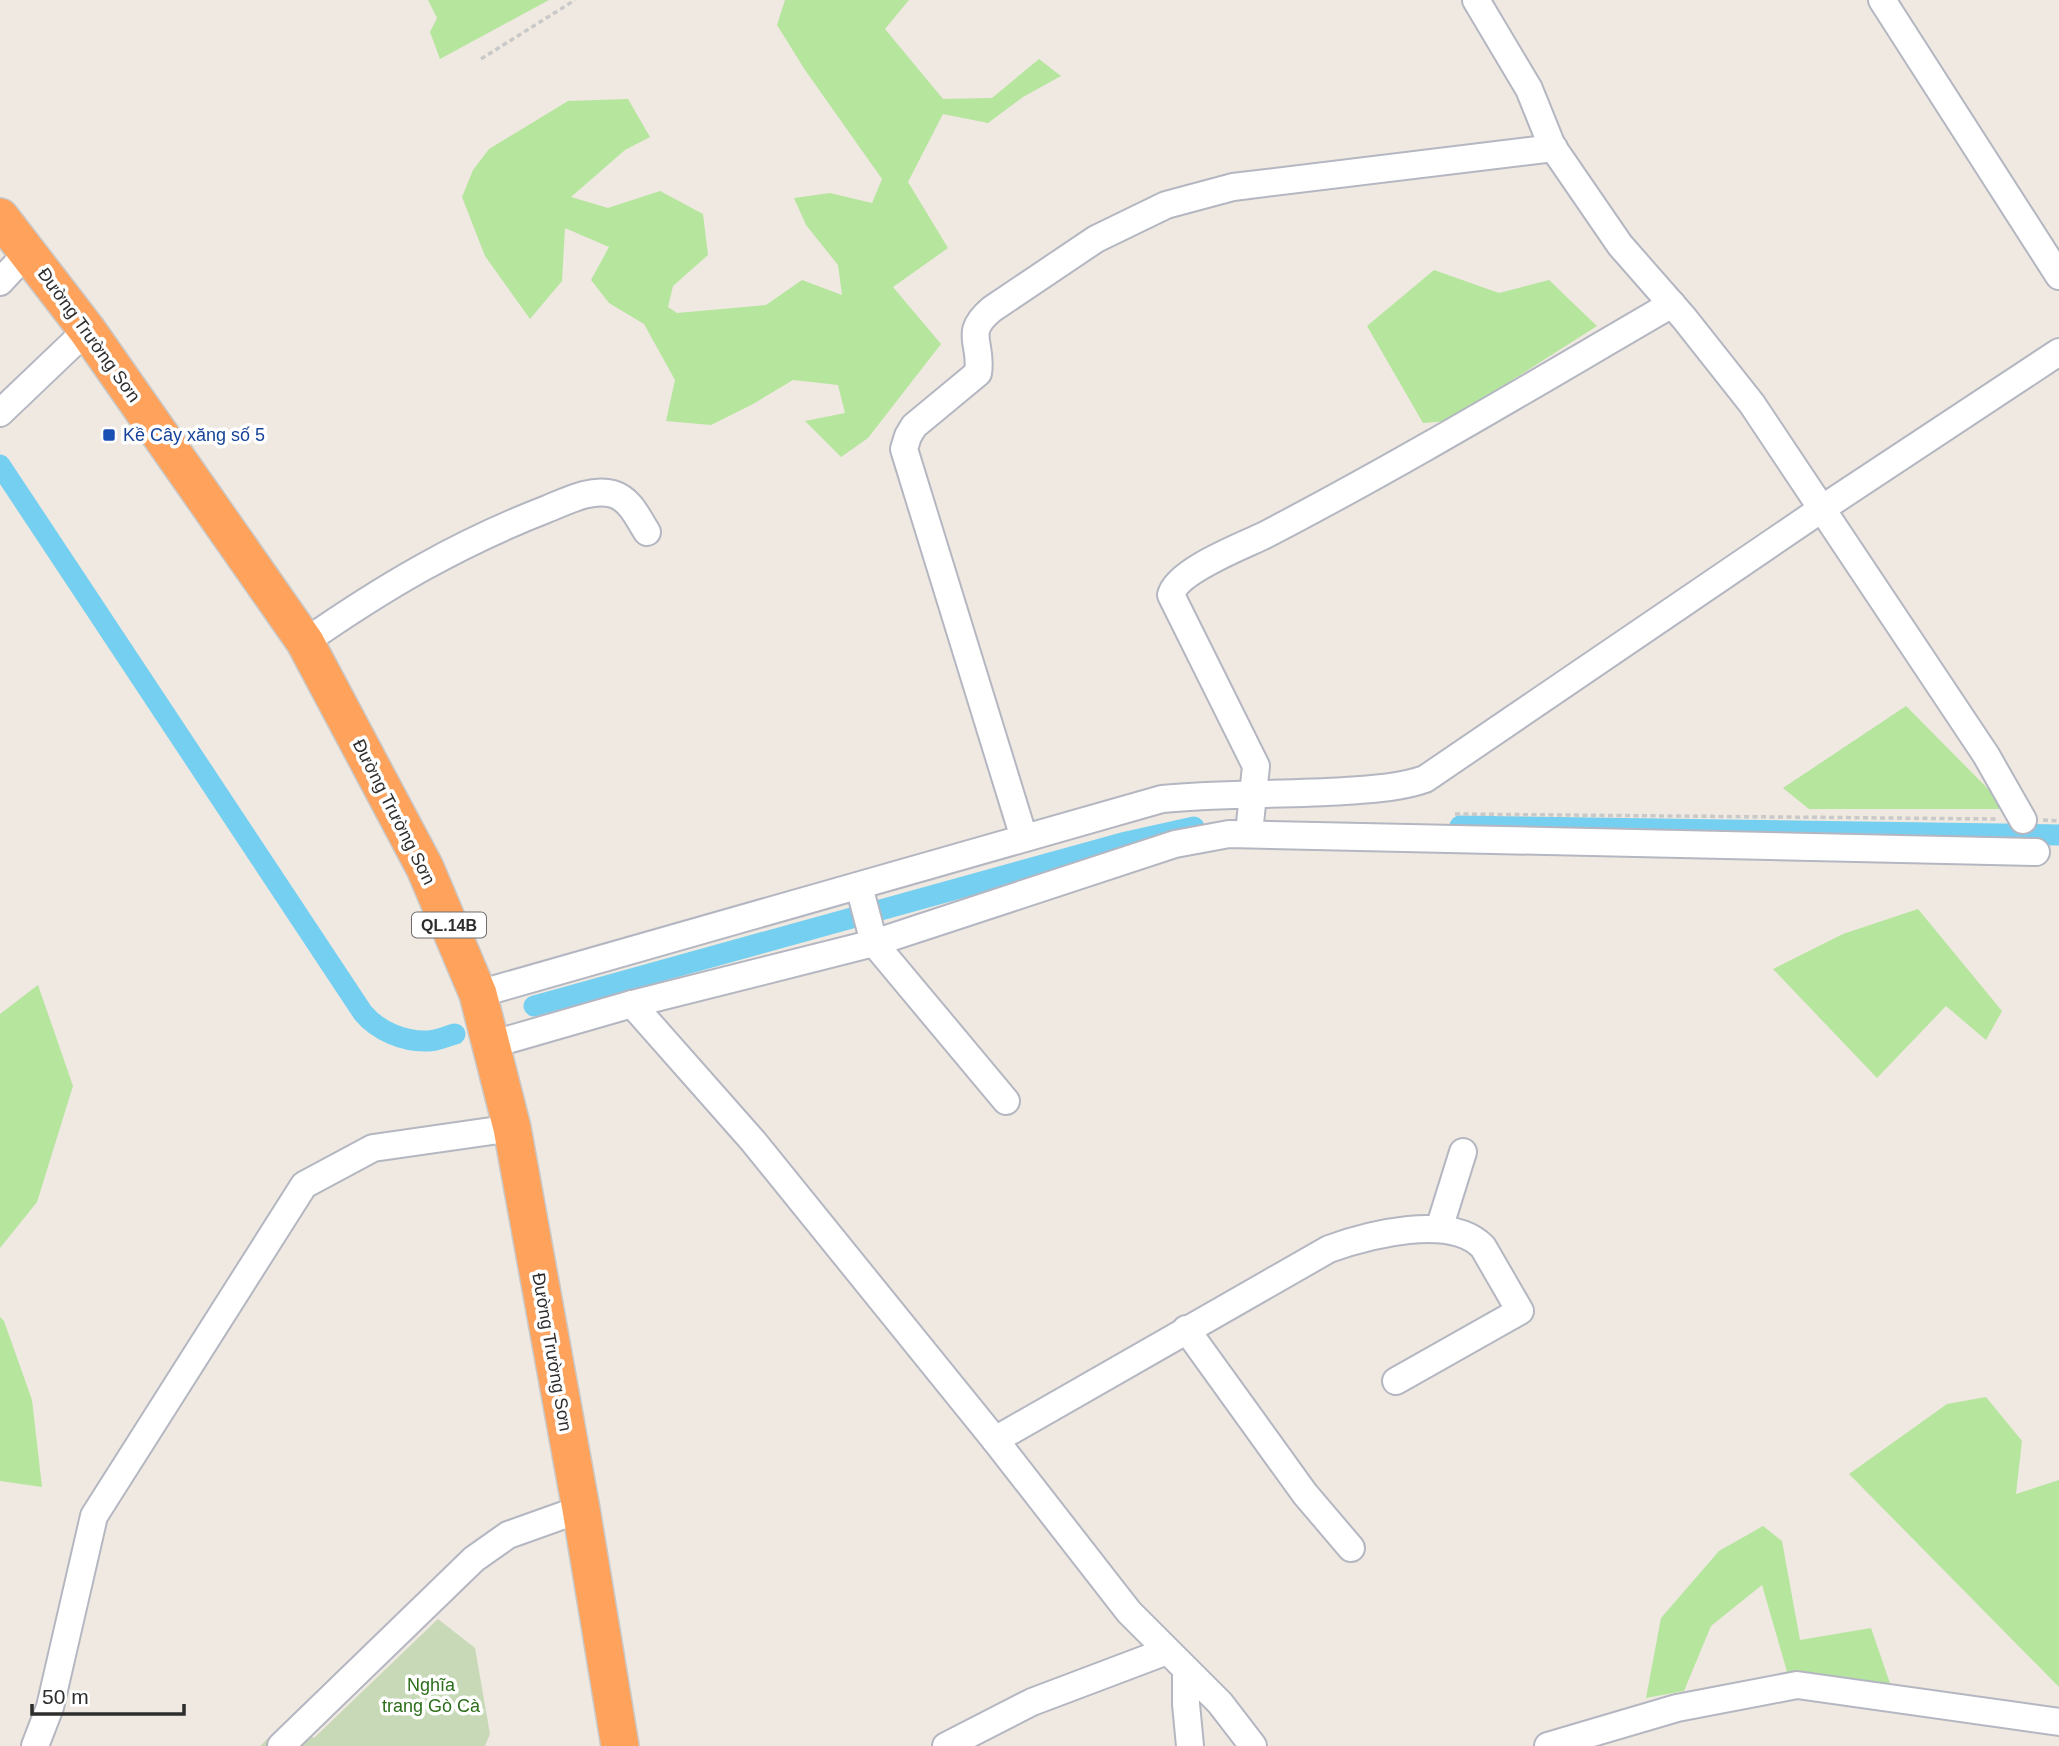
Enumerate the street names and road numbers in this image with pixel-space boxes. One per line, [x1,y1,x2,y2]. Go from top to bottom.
street label: Đường Trường Sơn [34,264,144,406]
street label: Đường Trường Sơn [349,736,439,888]
road number: QL.14B [412,912,486,937]
street label: Đường Trường Sơn [528,1271,576,1433]

